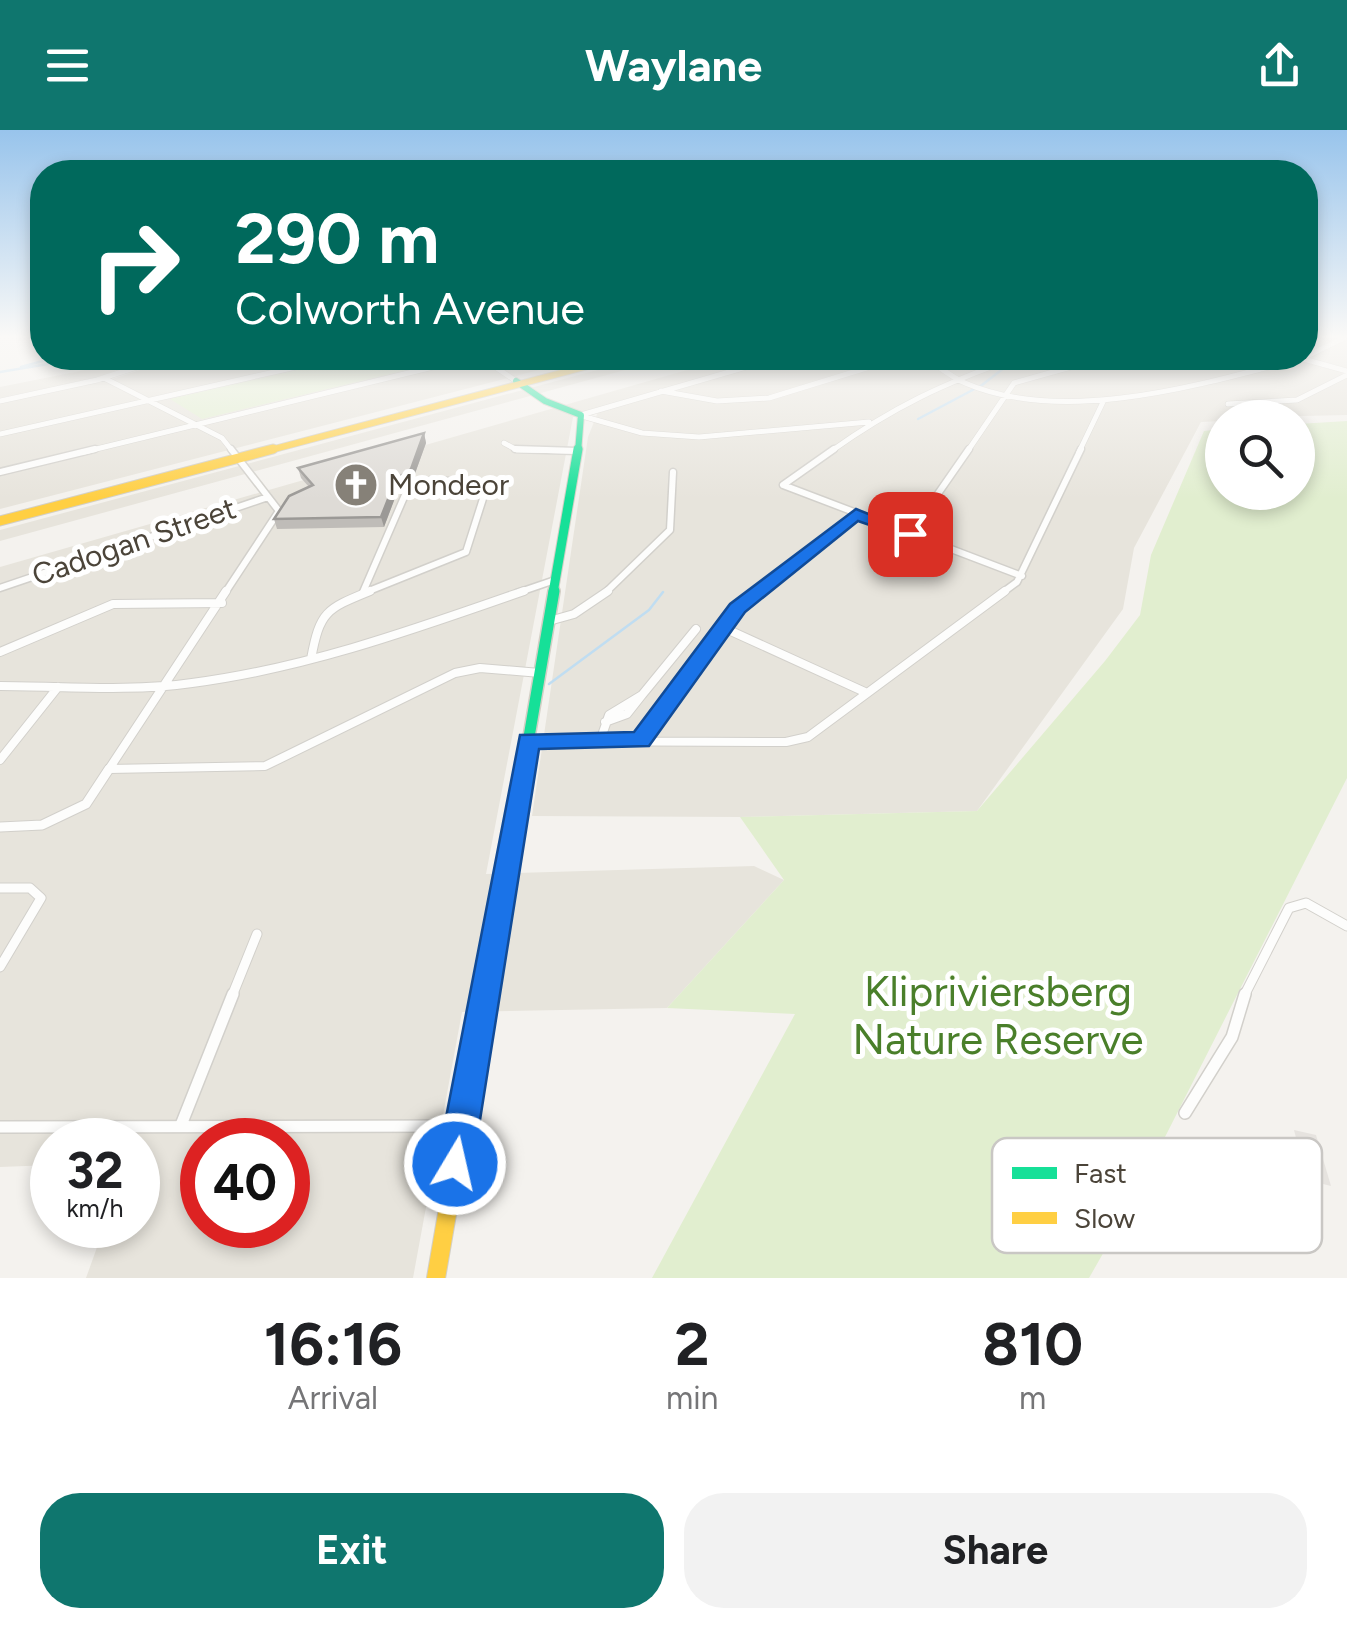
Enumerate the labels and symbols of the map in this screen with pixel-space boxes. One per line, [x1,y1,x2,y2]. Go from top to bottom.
church icon: Mondeor [333,462,379,508]
place label: Mondeor [388,466,509,503]
street label: Cadogan Street [27,489,241,594]
pin [868,492,953,577]
park label: Klipriviersberg Nature Reserve [853,966,1143,1065]
position arrow [403,1112,507,1216]
speed limit sign: 40 [180,1118,310,1248]
legend [992,1138,1322,1253]
text: Fast [1074,1156,1127,1190]
text: Slow [1074,1201,1135,1235]

